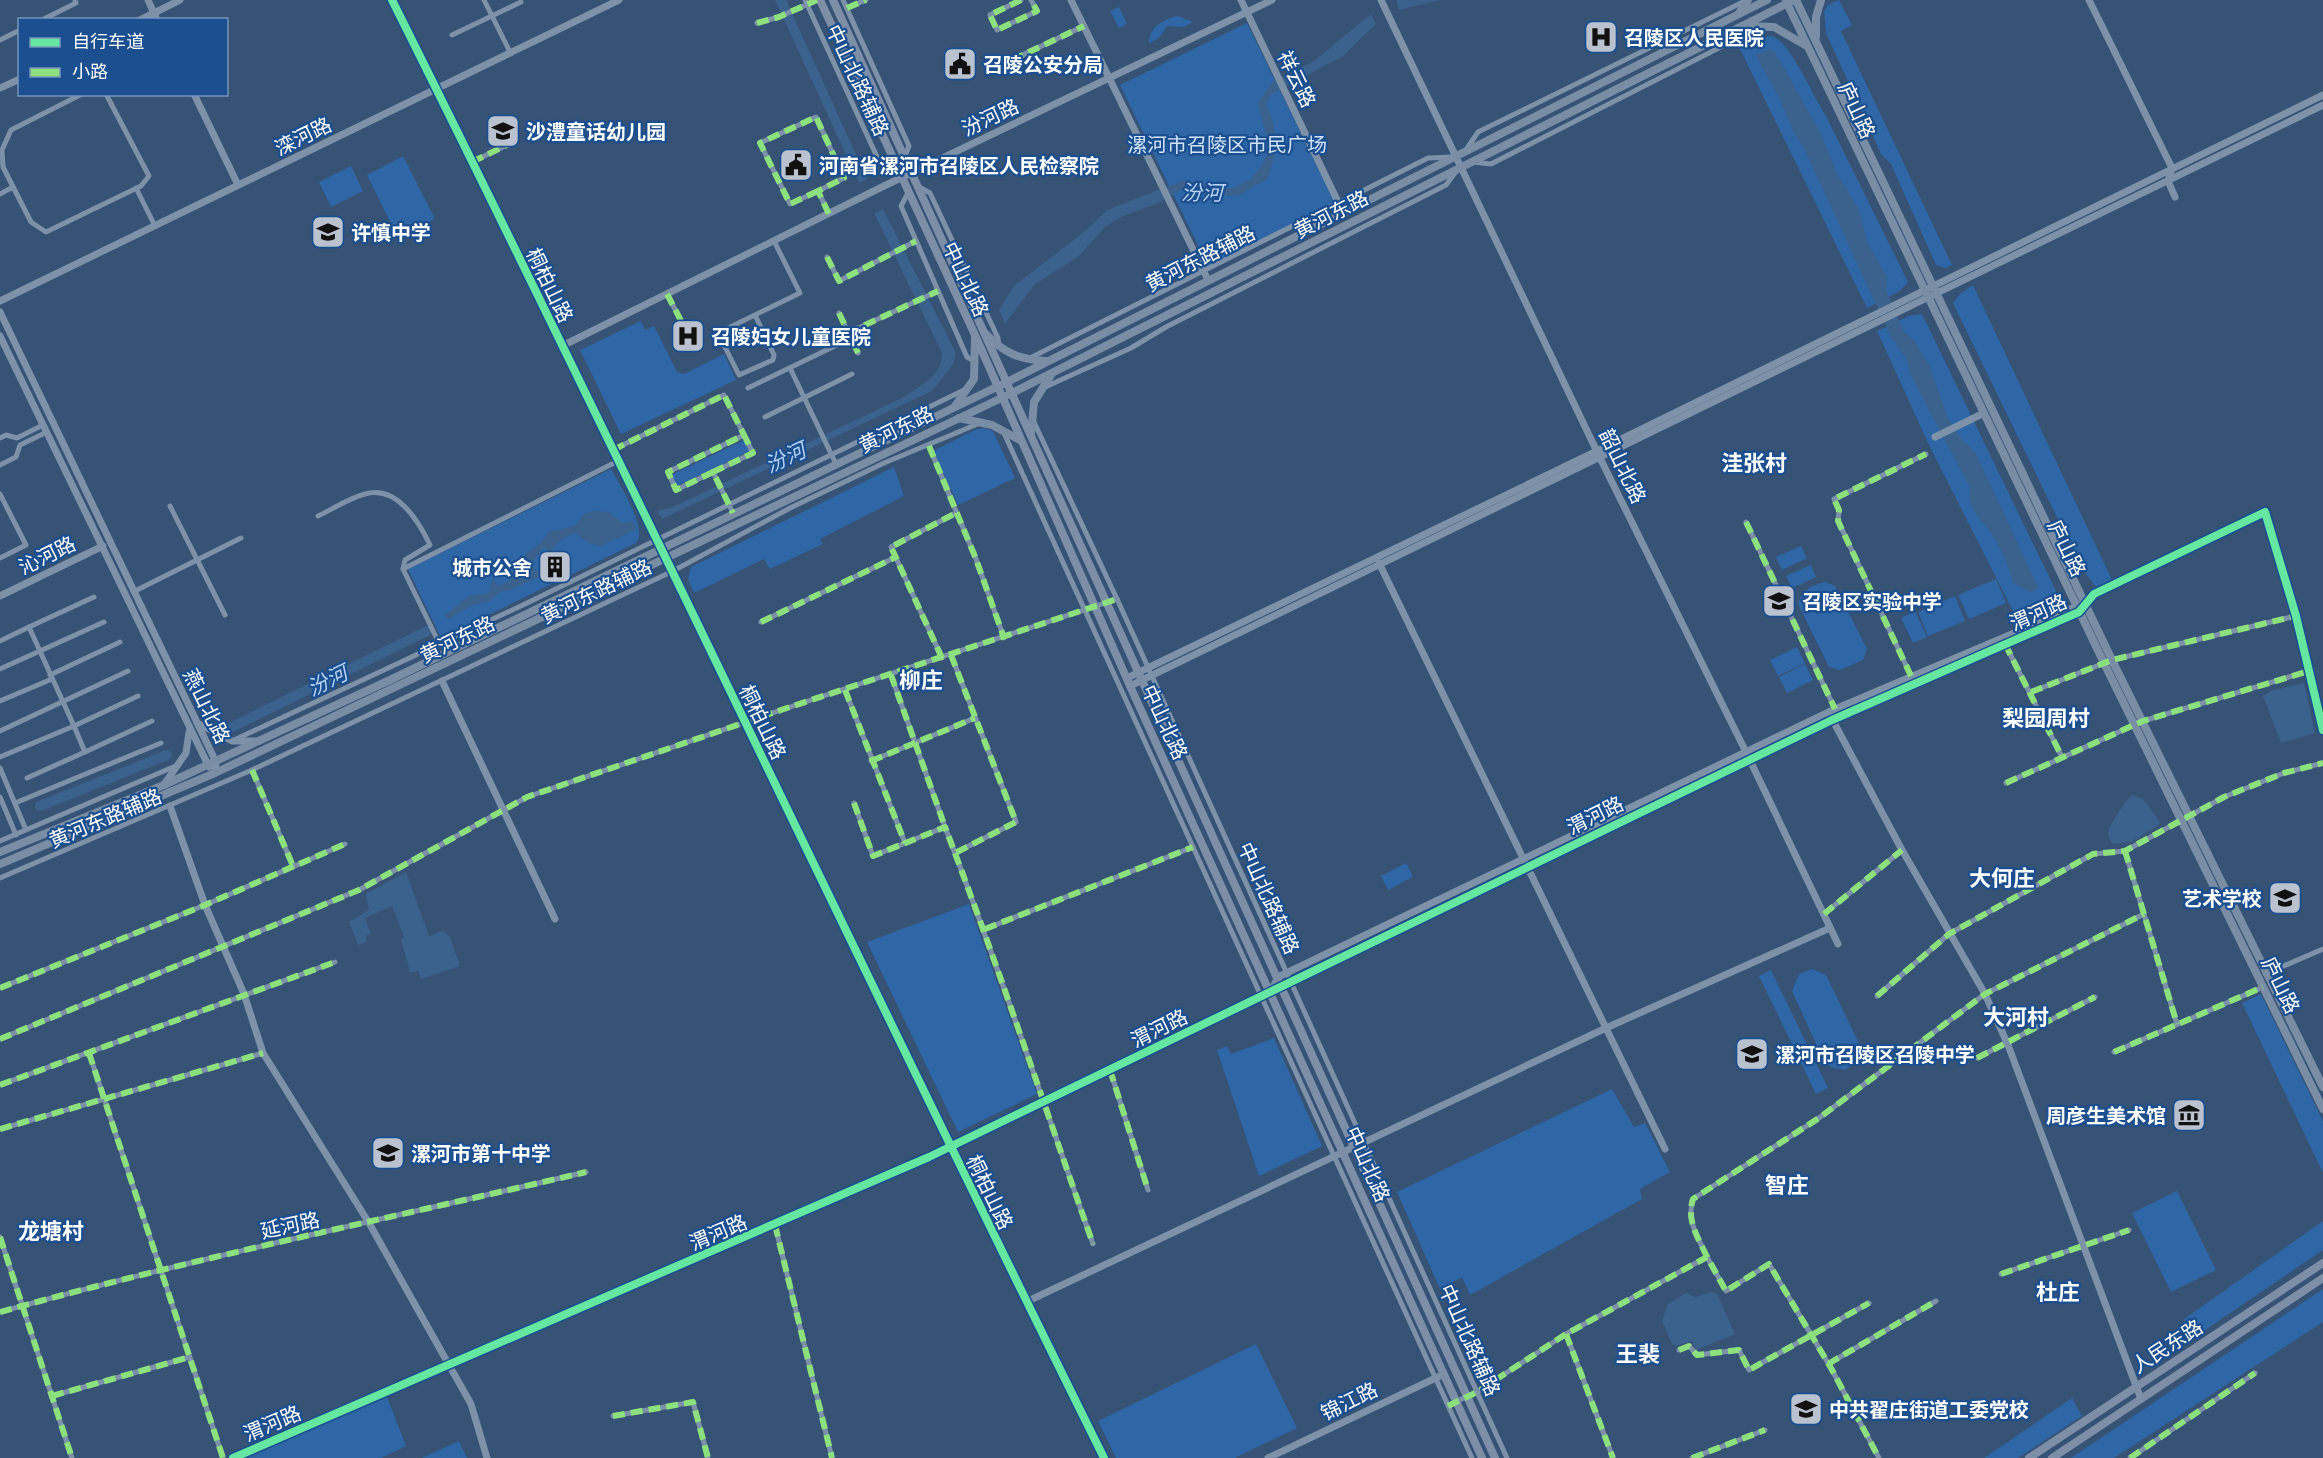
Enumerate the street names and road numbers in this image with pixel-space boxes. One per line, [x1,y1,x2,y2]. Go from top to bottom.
street label: 中山北路辅路 [821,20,895,140]
street label: 祥云路 [1273,47,1321,111]
street label: 庐山路 [1833,78,1881,142]
street label: 汾河路 [958,93,1022,141]
street label: 滦河路 [271,112,335,160]
street label: 黄河东路 [1290,185,1372,243]
street label: 黄河东路辅路 [1141,220,1259,296]
street label: 中山北路 [938,237,994,321]
street label: 桐柏山路 [521,244,579,326]
street label: 黄河东路 [855,400,937,458]
street label: 韶山北路 [1594,425,1652,507]
street label: 庐山路 [2043,516,2091,580]
street label: 沁河路 [15,531,79,579]
street label: 黄河东路辅路 [537,553,655,629]
street label: 渭河路 [2006,588,2070,636]
street label: 黄河东路 [416,610,498,668]
street label: 燕山北路 [178,665,236,747]
street label: 中山北路 [1137,680,1193,764]
street label: 桐柏山路 [734,681,792,763]
street label: 黄河东路辅路 [45,783,165,853]
street label: 渭河路 [1563,791,1627,839]
street label: 中山北路辅路 [1233,838,1305,958]
street label: 庐山路 [2257,953,2305,1017]
street label: 渭河路 [1127,1004,1191,1052]
street label: 中山北路 [1340,1122,1396,1206]
street label: 桐柏山路 [961,1151,1019,1233]
street label: 延河路 [258,1207,322,1243]
street label: 渭河路 [686,1209,750,1255]
street label: 中山北路辅路 [1434,1280,1506,1400]
street label: 人民东路 [2127,1314,2207,1378]
street label: 锦江路 [1317,1377,1381,1425]
street label: 渭河路 [240,1400,304,1446]

